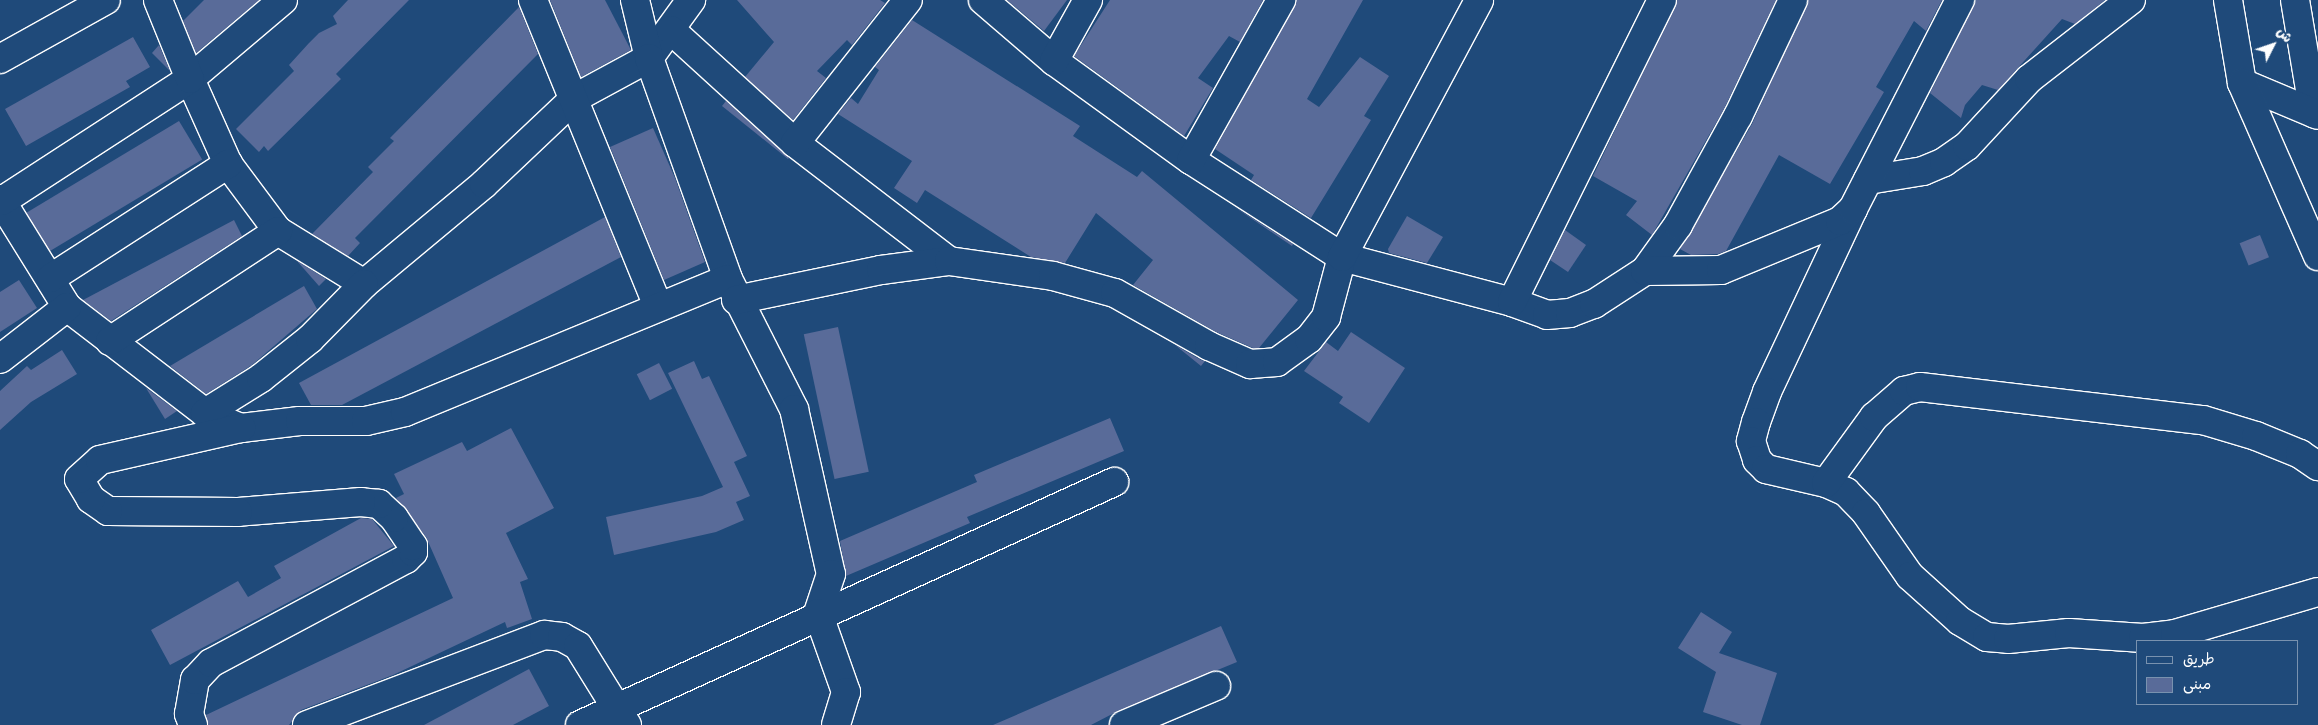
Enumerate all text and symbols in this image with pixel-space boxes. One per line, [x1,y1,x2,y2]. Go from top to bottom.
north arrow [2248,20,2298,70]
text: ش [2271,22,2298,48]
legend [2136,640,2298,705]
text: طريق [2183,648,2215,672]
text: مبنى [2183,673,2211,697]

